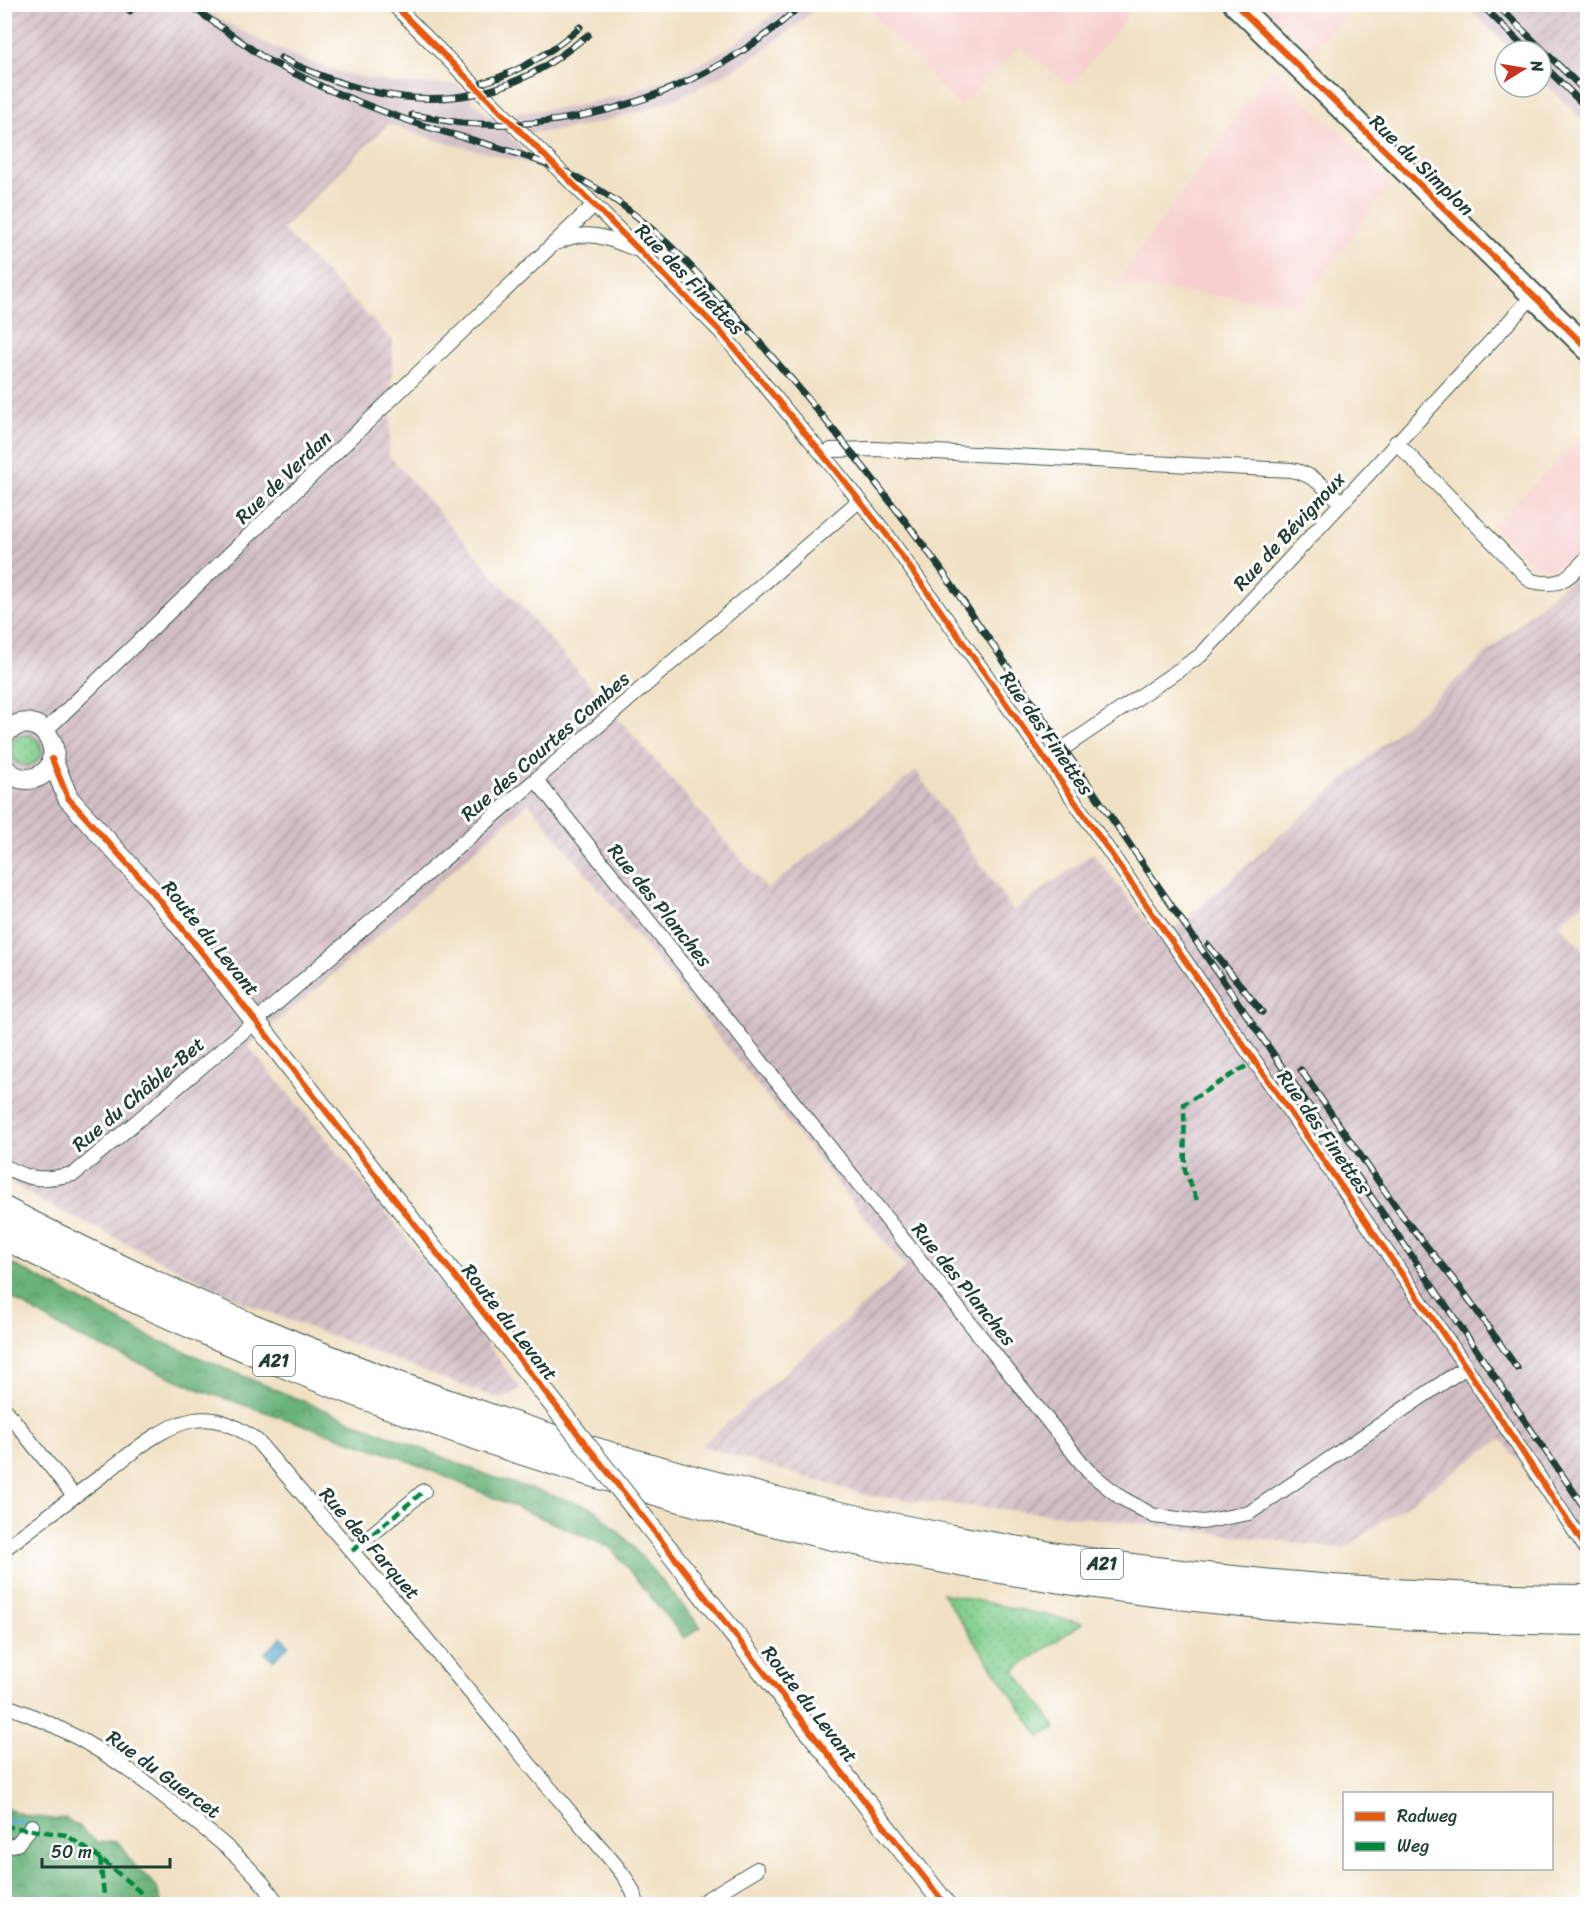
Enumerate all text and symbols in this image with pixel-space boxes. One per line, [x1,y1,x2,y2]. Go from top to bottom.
north arrow [1493,39,1553,99]
text: N [1522,57,1553,75]
street label: Rue du Simplon [1361,106,1483,225]
street label: Rue des Finettes [626,215,753,345]
street label: Rue de Verdan [227,422,340,533]
street label: Rue de Bévignoux [1224,463,1355,599]
street label: Rue des Courtes Combes [452,662,639,830]
street label: Rue des Finettes [990,664,1103,804]
street label: Rue des Planches [598,835,721,976]
street label: Route du Levant [153,872,269,1004]
street label: Rue du Châble-Bet [64,1028,213,1161]
street label: Rue des Finettes [1267,1063,1380,1203]
street label: Rue des Planches [902,1214,1025,1355]
street label: Route du Levant [452,1256,567,1389]
road number: A21 [253,1346,295,1376]
street label: Rue des Farquet [310,1479,429,1608]
road number: A21 [1081,1549,1123,1579]
street label: Route du Levant [752,1638,867,1771]
street label: Rue du Guercet [99,1721,229,1828]
legend [1343,1792,1553,1870]
text: Radweg [1397,1800,1457,1832]
text: Weg [1397,1830,1429,1862]
scale bar [42,1831,170,1869]
text: 50 m [51,1836,92,1868]

